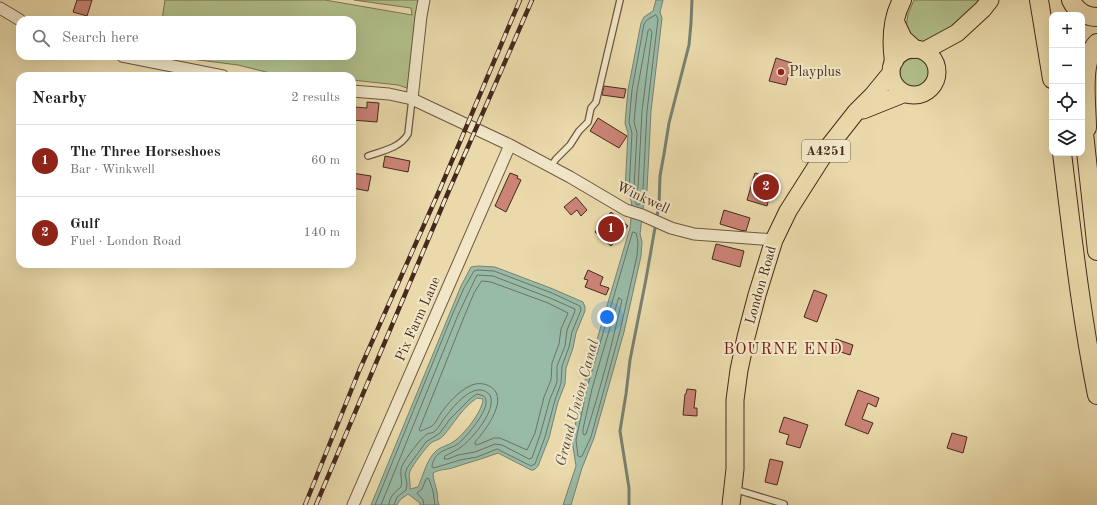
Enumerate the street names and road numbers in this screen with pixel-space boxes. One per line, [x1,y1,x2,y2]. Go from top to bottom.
road number: A4251 [802,140,850,162]
street label: Winkwell [614,180,672,217]
street label: London Road [743,244,779,326]
street label: Pix Farm Lane [393,275,443,363]

